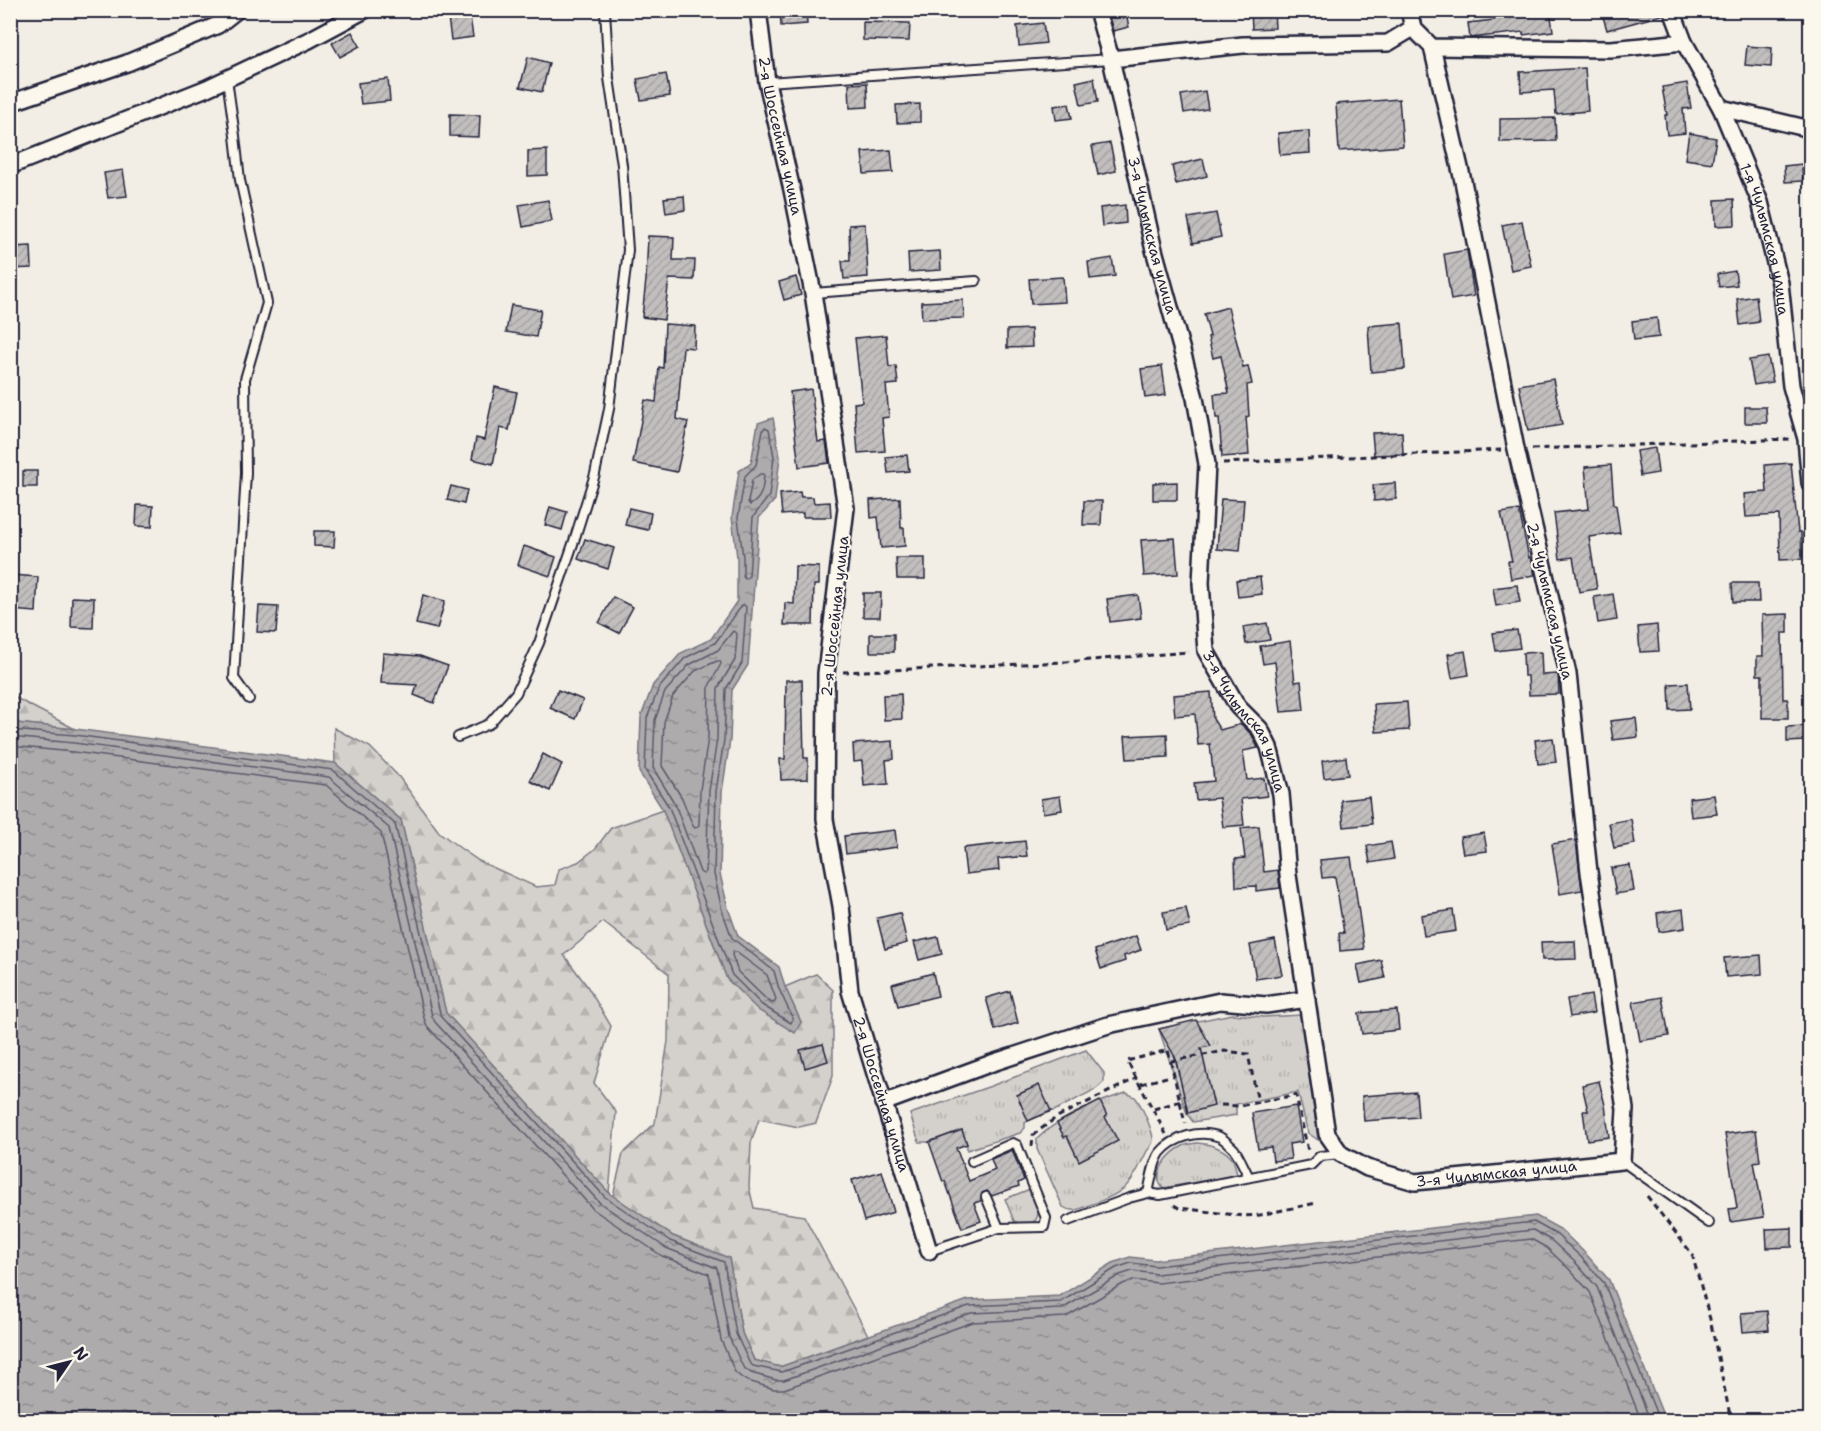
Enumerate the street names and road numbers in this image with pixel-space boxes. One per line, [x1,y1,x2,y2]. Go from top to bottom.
street label: 2-я Шоссейная улица [754,55,807,218]
street label: 3-я Чулымская улица [1123,155,1182,317]
street label: 1-я Чулымская улица [1735,160,1793,317]
street label: 2-я Чулымская улица [1522,521,1578,682]
street label: 2-я Шоссейная улица [817,534,853,697]
street label: 3-я Чулымская улица [1198,646,1290,795]
street label: 2-я Шоссейная улица [848,1014,915,1175]
street label: 3-я Чулымская улица [1415,1156,1578,1192]

